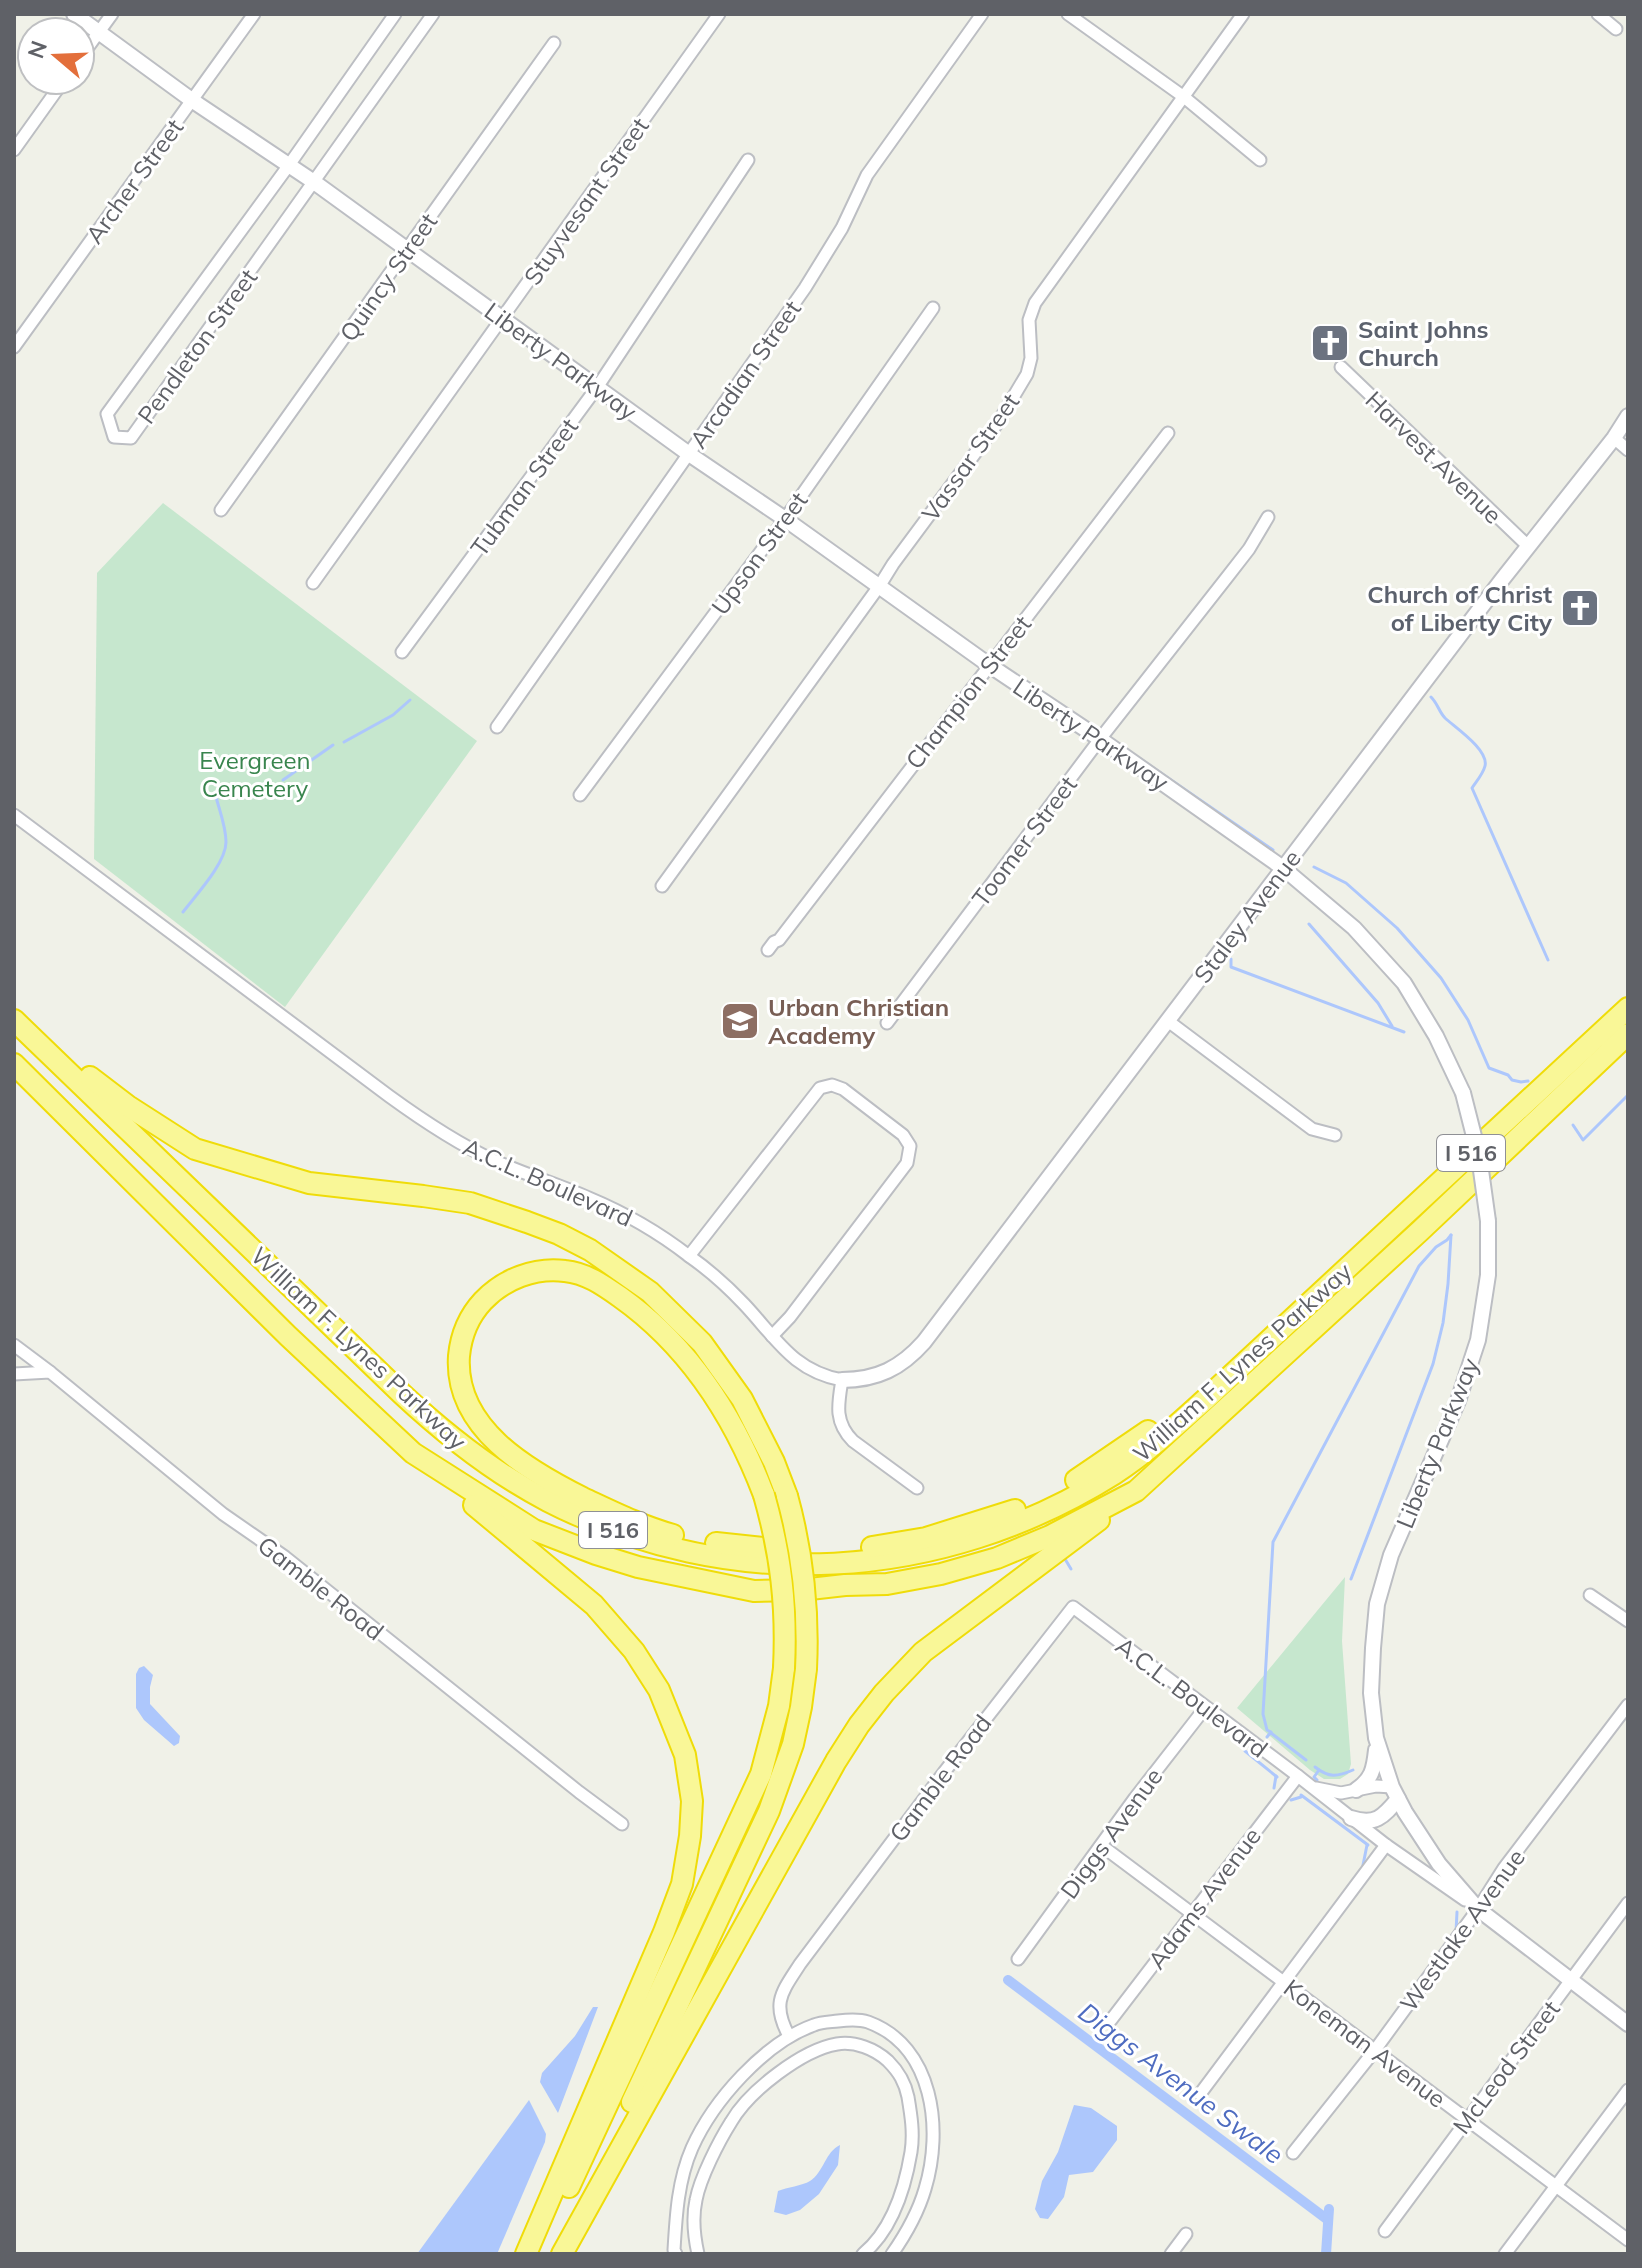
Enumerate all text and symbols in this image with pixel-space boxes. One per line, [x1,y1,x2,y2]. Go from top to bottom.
north arrow [16,16,96,96]
text: N [21,37,53,62]
street label: Stuyvesant Street [517,112,655,290]
street label: Archer Street [79,113,189,249]
street label: Quincy Street [333,207,443,347]
street label: Pendleton Street [131,263,263,429]
street label: Arcadian Street [683,294,807,454]
street label: Liberty Parkway [479,296,643,426]
place label: Saint Johns Church [1358,314,1489,372]
church icon: Saint Johns Church [1309,322,1351,364]
street label: Harvest Avenue [1360,384,1508,530]
street label: Vassar Street [915,387,1025,527]
street label: Tubman Street [464,412,584,562]
street label: Upson Street [704,486,814,620]
place label: Church of Christ of Liberty City [1367,579,1553,637]
church icon: Church of Christ of Liberty City [1559,587,1601,629]
street label: Champion Street [899,609,1037,775]
street label: Liberty Parkway [1008,671,1175,797]
park label: Evergreen Cemetery [199,745,311,803]
street label: Toomer Street [965,770,1083,912]
street label: Staley Avenue [1187,844,1307,988]
place label: Urban Christian Academy [768,992,949,1050]
school or university icon: Urban Christian Academy [719,1000,761,1042]
street label: A.C.L. Boulevard [459,1131,637,1233]
road number: I 516 [1437,1135,1505,1171]
street label: William F. Lynes Parkway [245,1240,473,1456]
street label: William F. Lynes Parkway [1127,1256,1358,1468]
street label: Liberty Parkway [1389,1353,1485,1532]
road number: I 516 [579,1512,647,1548]
street label: Gamble Road [252,1530,390,1646]
street label: A.C.L. Boulevard [1110,1630,1274,1764]
street label: Gamble Road [882,1709,998,1847]
street label: Diggs Avenue [1053,1762,1169,1904]
street label: Adams Avenue [1141,1821,1267,1975]
street label: Westlake Avenue [1393,1843,1531,2017]
street label: Koneman Avenue [1278,1972,1452,2114]
street label: McLeod Street [1446,1994,1566,2140]
water label: Diggs Avenue Swale [1072,1995,1290,2171]

